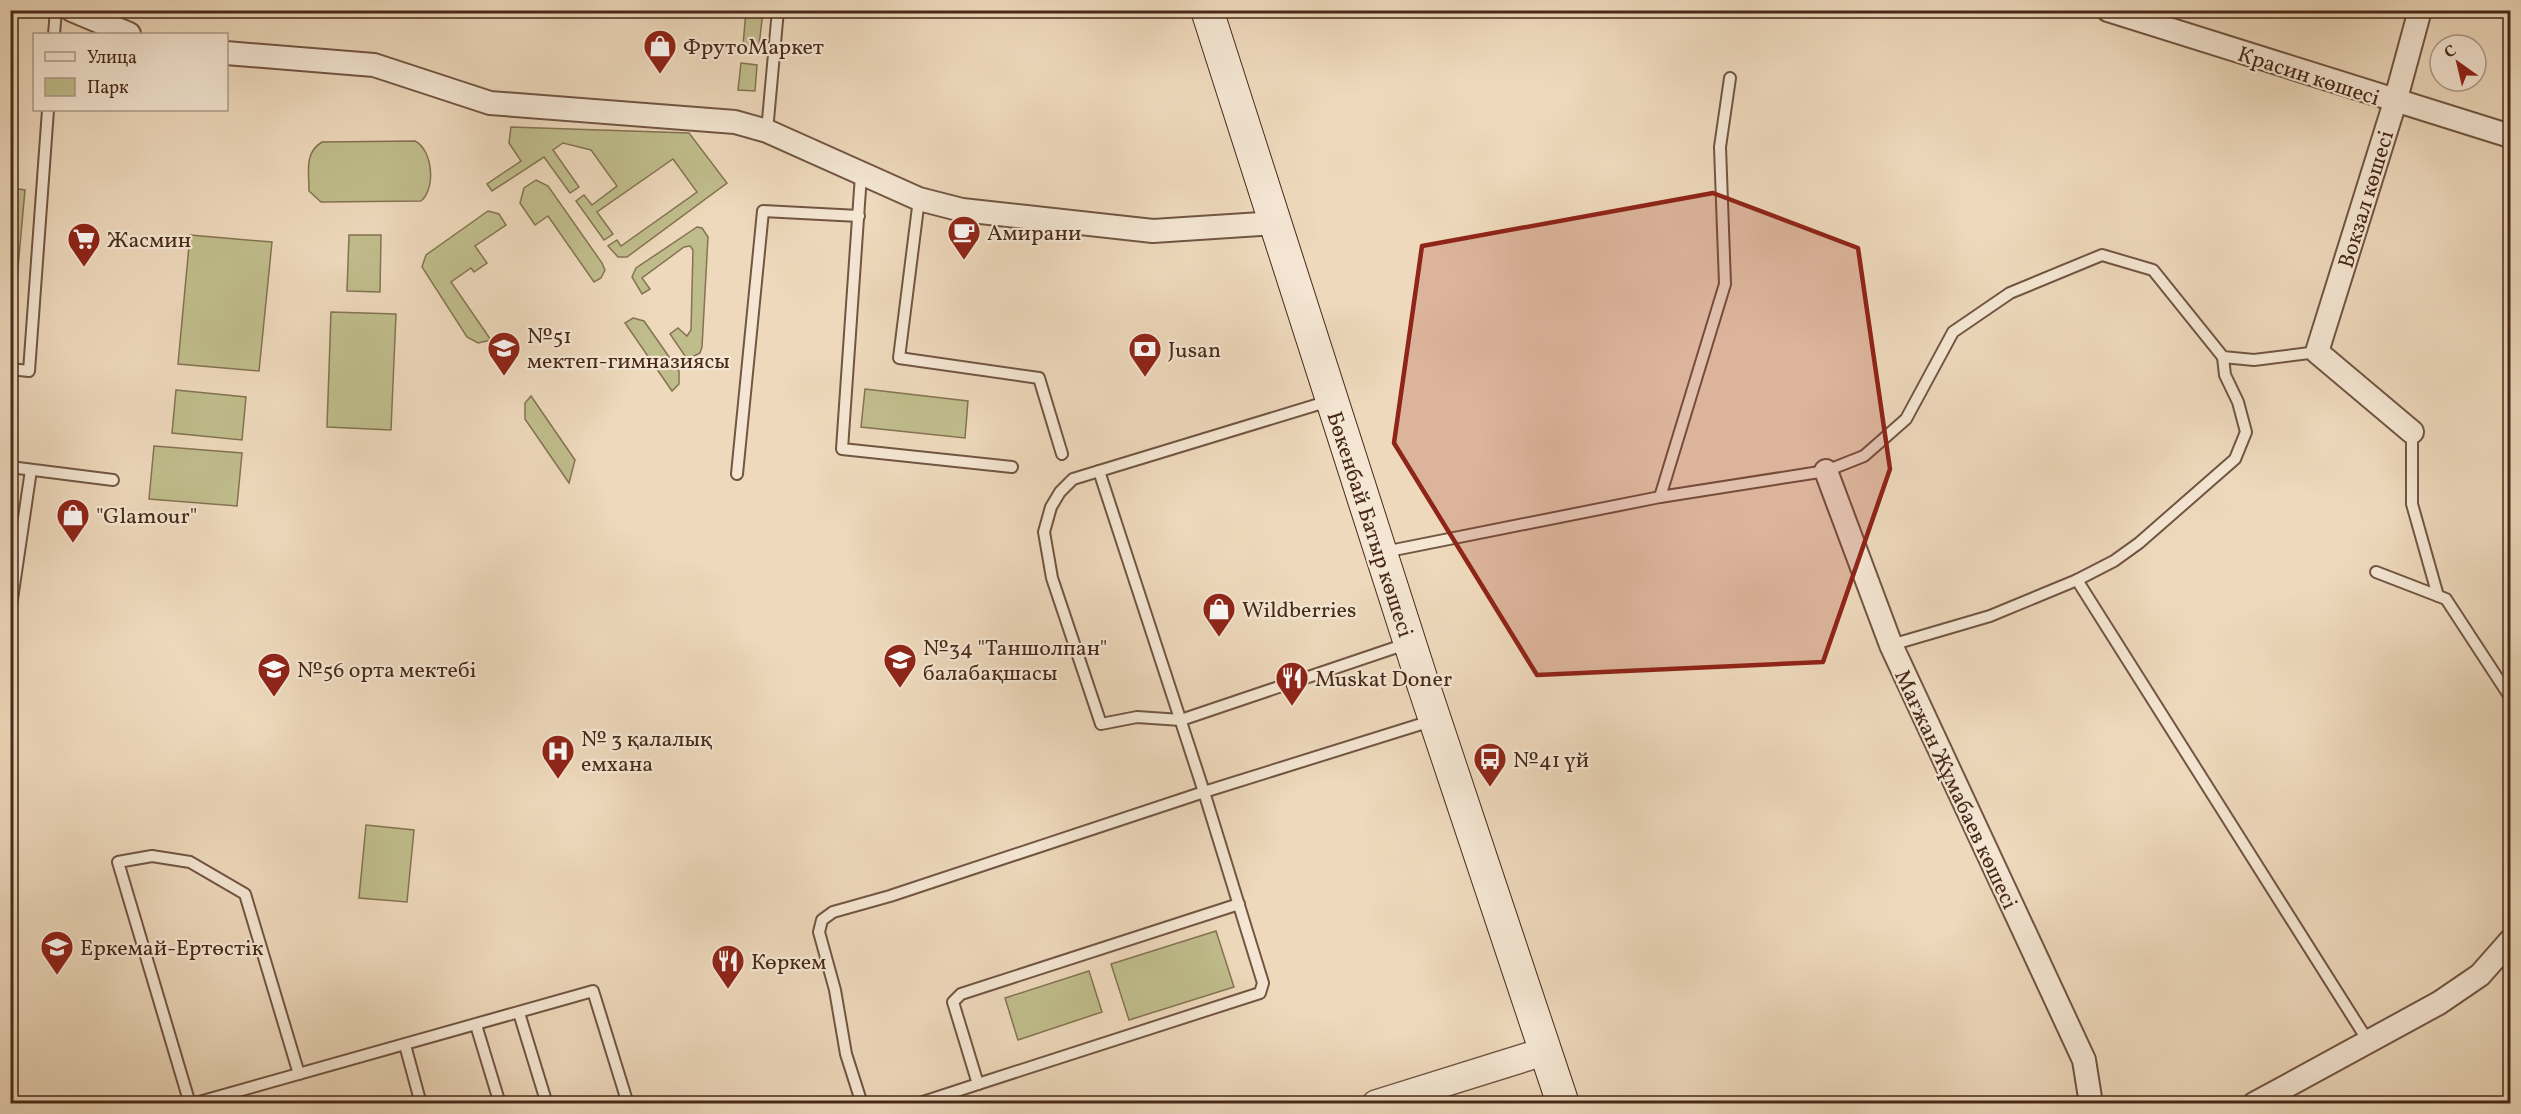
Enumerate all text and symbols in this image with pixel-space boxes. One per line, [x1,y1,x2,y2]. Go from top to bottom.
shop icon: ФрутоМаркет [642,28,678,75]
legend [33,33,228,111]
place label: ФрутоМаркет [683,33,824,64]
north arrow [2428,33,2488,93]
street label: Красин көшесі [2233,40,2383,115]
text: С [2440,40,2461,64]
text: Улица [87,46,137,71]
text: Парк [87,76,129,101]
street label: Вокзал көшесі [2332,127,2403,272]
cafe icon: Амирани [946,214,982,261]
place label: Амирани [987,219,1081,250]
supermarket icon: Жасмин [66,221,102,268]
place label: Жасмин [107,226,191,257]
place label: №51 мектеп-гимназиясы [527,322,730,378]
school or university icon: №51 мектеп-гимназиясы [486,330,522,377]
bank icon: Jusan [1127,331,1163,378]
place label: Jusan [1168,336,1221,367]
street label: Бөкенбай Батыр көшесі [1317,408,1420,642]
shop icon: "Glamour" [55,497,91,544]
place label: "Glamour" [96,502,197,533]
shop icon: Wildberries [1201,591,1237,638]
place label: Wildberries [1242,596,1356,627]
place label: №34 "Таншолпан" балабақшасы [923,634,1107,690]
school or university icon: №34 "Таншолпан" балабақшасы [882,642,918,689]
school or university icon: №56 орта мектебі [256,651,292,698]
place label: №56 орта мектебі [297,656,476,687]
restaurant icon: Muskat Doner [1274,660,1310,707]
place label: Muskat Doner [1315,665,1452,696]
street label: Мағжан Жұмабаев көшесі [1885,665,2024,915]
place label: № 3 қалалық емхана [581,725,713,781]
hospital icon: № 3 қалалық емхана [540,733,576,780]
bus stop icon: №41 үй [1472,741,1508,788]
place label: №41 үй [1513,746,1589,777]
school or university icon: Еркемай-Ертөстік [39,929,75,976]
place label: Еркемай-Ертөстік [80,934,264,965]
restaurant icon: Көркем [710,943,746,990]
place label: Көркем [751,948,826,979]

